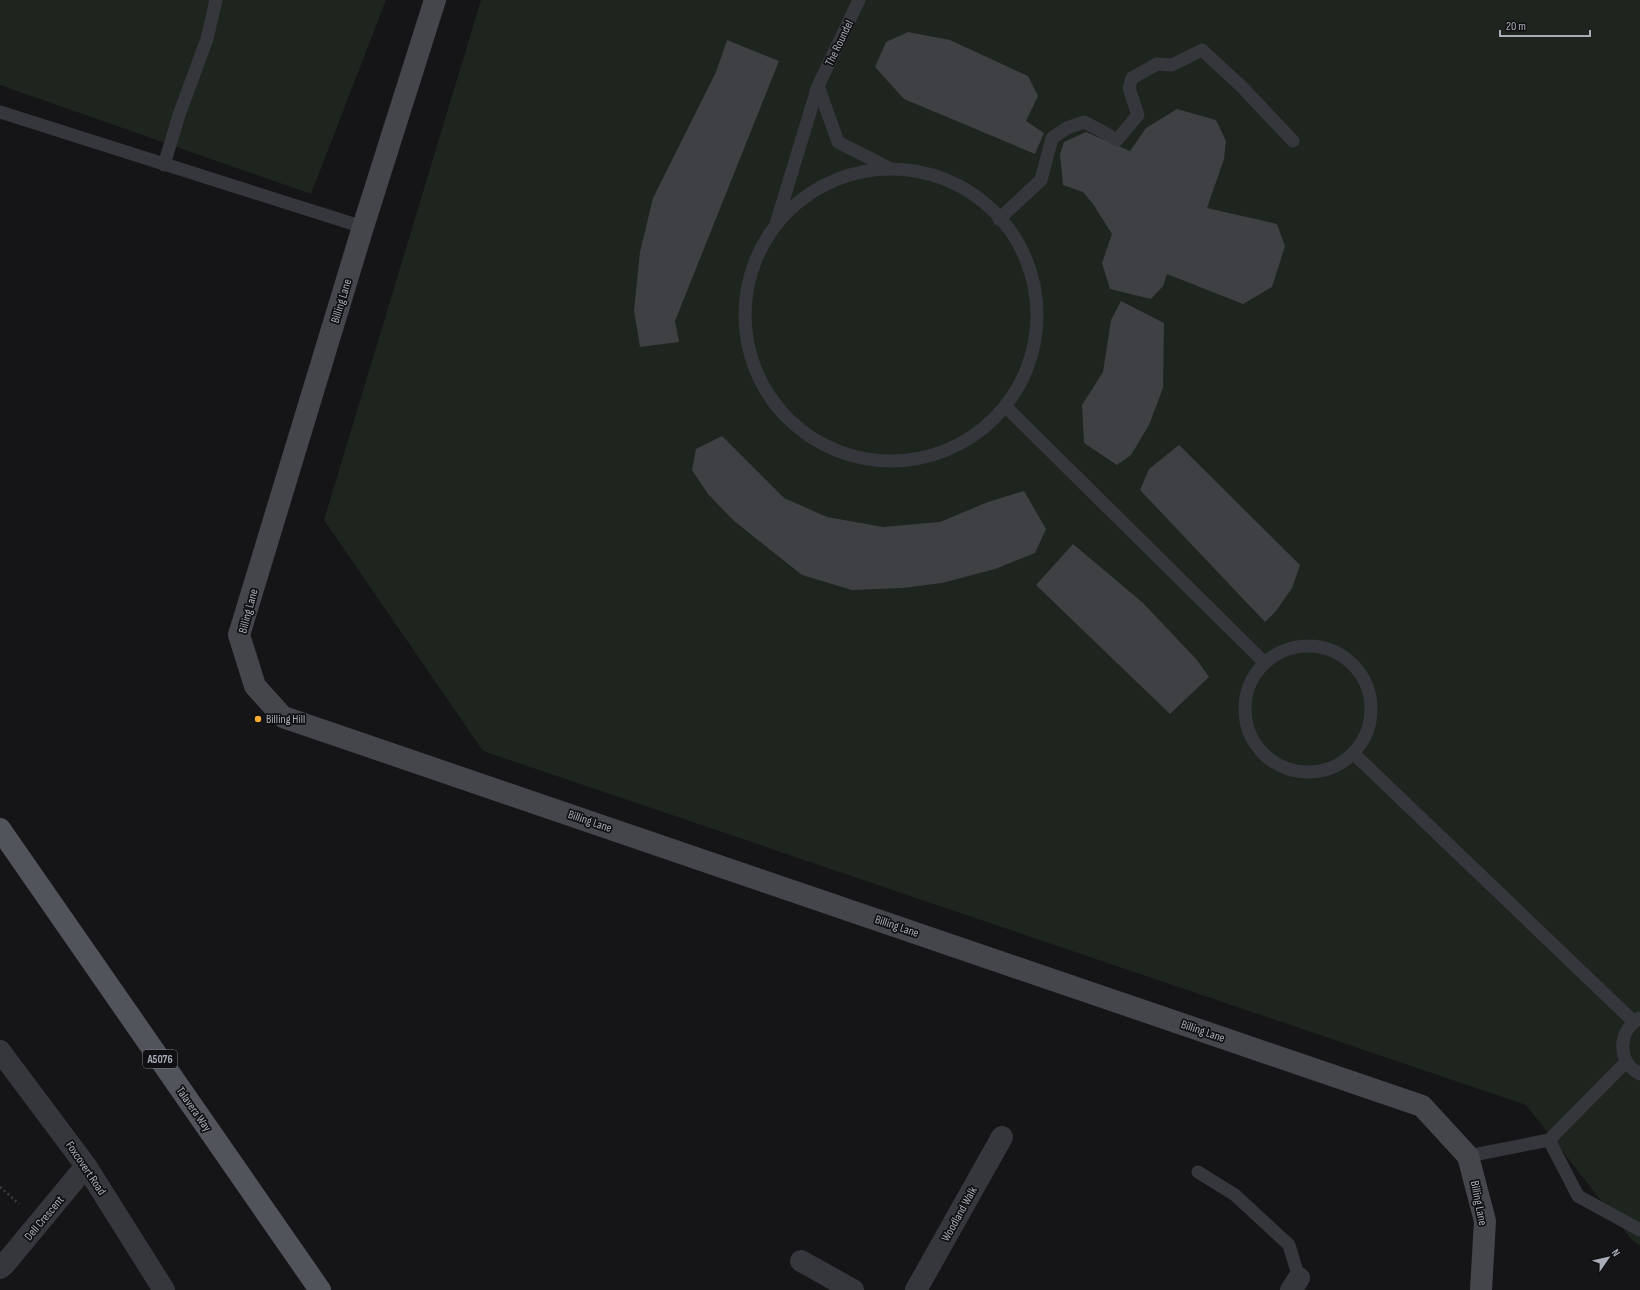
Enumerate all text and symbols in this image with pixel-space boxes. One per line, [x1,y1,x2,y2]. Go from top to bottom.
scale bar [1500,12,1590,38]
street label: The Roundel [822,18,857,69]
text: 20 m [1506,19,1526,34]
street label: Billing Lane [328,277,355,325]
street label: Billing Lane [235,587,262,635]
place label: Billing Hill [266,712,305,727]
marker: Billing Hill [253,714,263,724]
street label: Billing Lane [566,807,614,836]
street label: Billing Lane [873,912,921,941]
street label: Billing Lane [1179,1017,1227,1046]
road number: A5076 [143,1050,177,1068]
street label: Talavera Way [173,1084,215,1135]
street label: Foxcovert Road [62,1139,109,1198]
street label: Billing Lane [1467,1179,1490,1227]
street label: Woodland Walk [938,1184,981,1244]
street label: Dell Crescent [21,1193,68,1244]
north arrow [1588,1238,1628,1278]
text: N [1609,1247,1623,1259]

